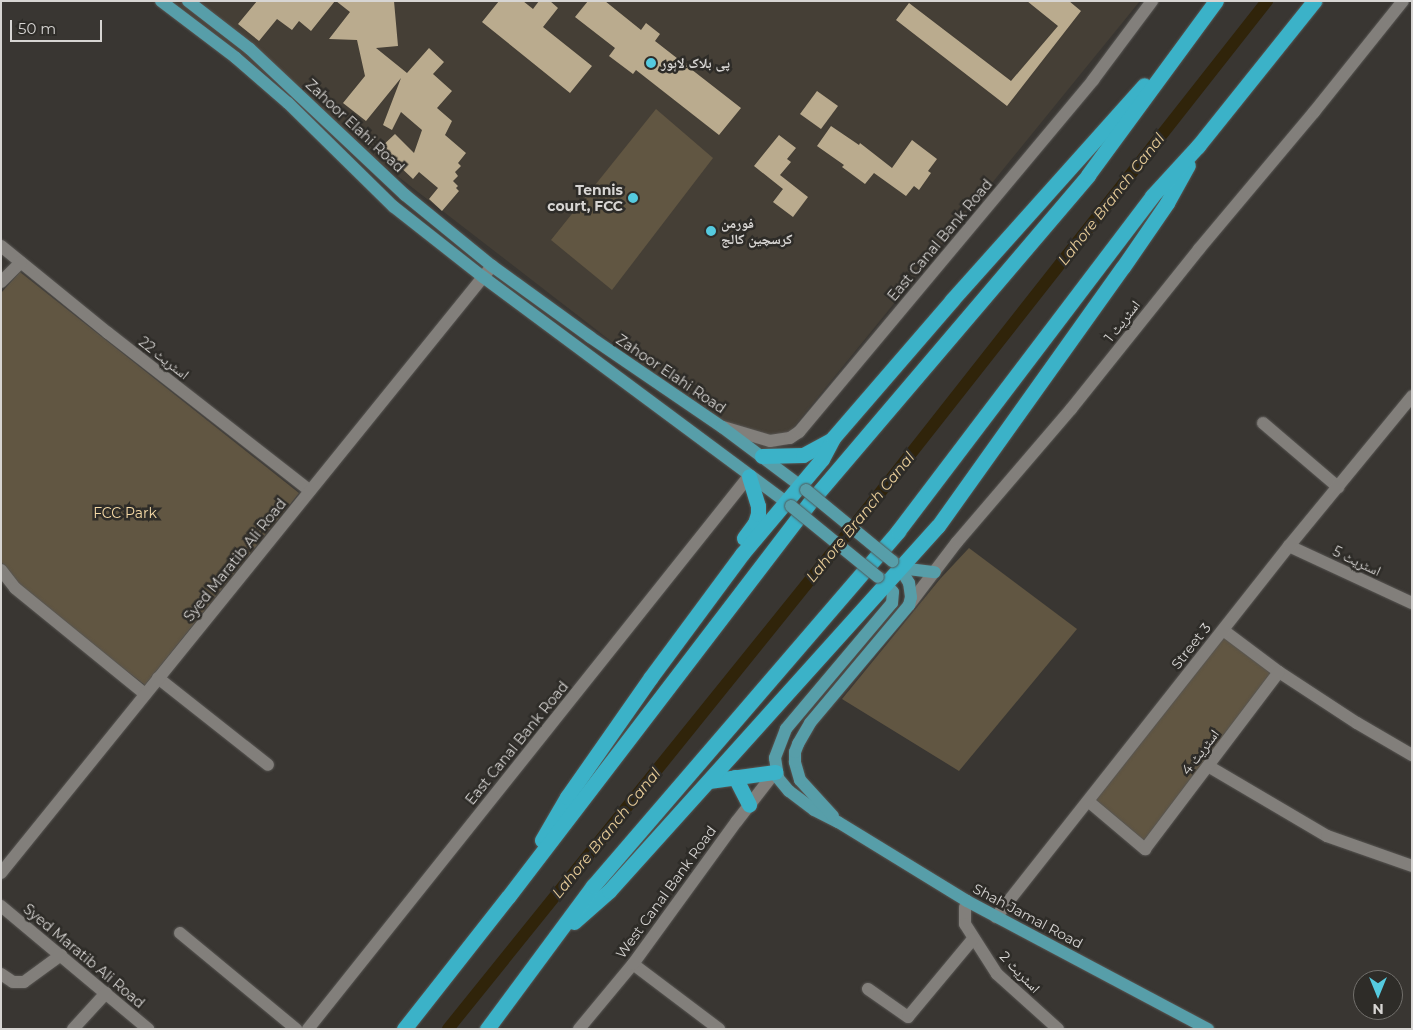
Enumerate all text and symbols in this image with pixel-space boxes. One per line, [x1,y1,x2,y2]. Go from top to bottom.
scale bar [12,10,105,42]
text: 50 m [18,19,56,38]
place label: پی بلاک لاہور [661,55,730,71]
marker: پی بلاک لاہور [645,57,657,69]
street label: Zahoor Elahi Road [302,76,408,176]
water label: Lahore Branch Canal [1054,130,1168,268]
street label: East Canal Bank Road [884,176,996,304]
place label: Tennis court, FCC [547,182,623,214]
marker: Tennis court, FCC [627,192,639,204]
place label: فورمن کرسچین کالج [721,215,793,248]
marker: فورمن کرسچین کالج [705,225,717,237]
street label: اسٹریٹ 1 [1101,297,1143,345]
street label: Zahoor Elahi Road [613,331,729,417]
street label: اسٹریٹ 22 [136,333,192,383]
water label: Lahore Branch Canal [802,448,918,586]
street label: Syed Maratib Ali Road [180,495,290,625]
park label: FCC Park [93,505,157,521]
street label: اسٹریٹ 5 [1330,543,1384,579]
street label: Street 3 [1168,620,1214,672]
street label: East Canal Bank Road [462,678,572,808]
street label: اسٹریٹ 4 [1178,726,1222,778]
water label: Lahore Branch Canal [548,764,664,902]
street label: West Canal Bank Road [612,823,720,961]
street label: Shah Jamal Road [970,880,1086,952]
street label: Syed Maratib Ali Road [20,900,148,1012]
street label: اسٹریٹ 2 [996,948,1044,996]
north arrow [1353,970,1403,1020]
text: N [1372,1000,1384,1018]

